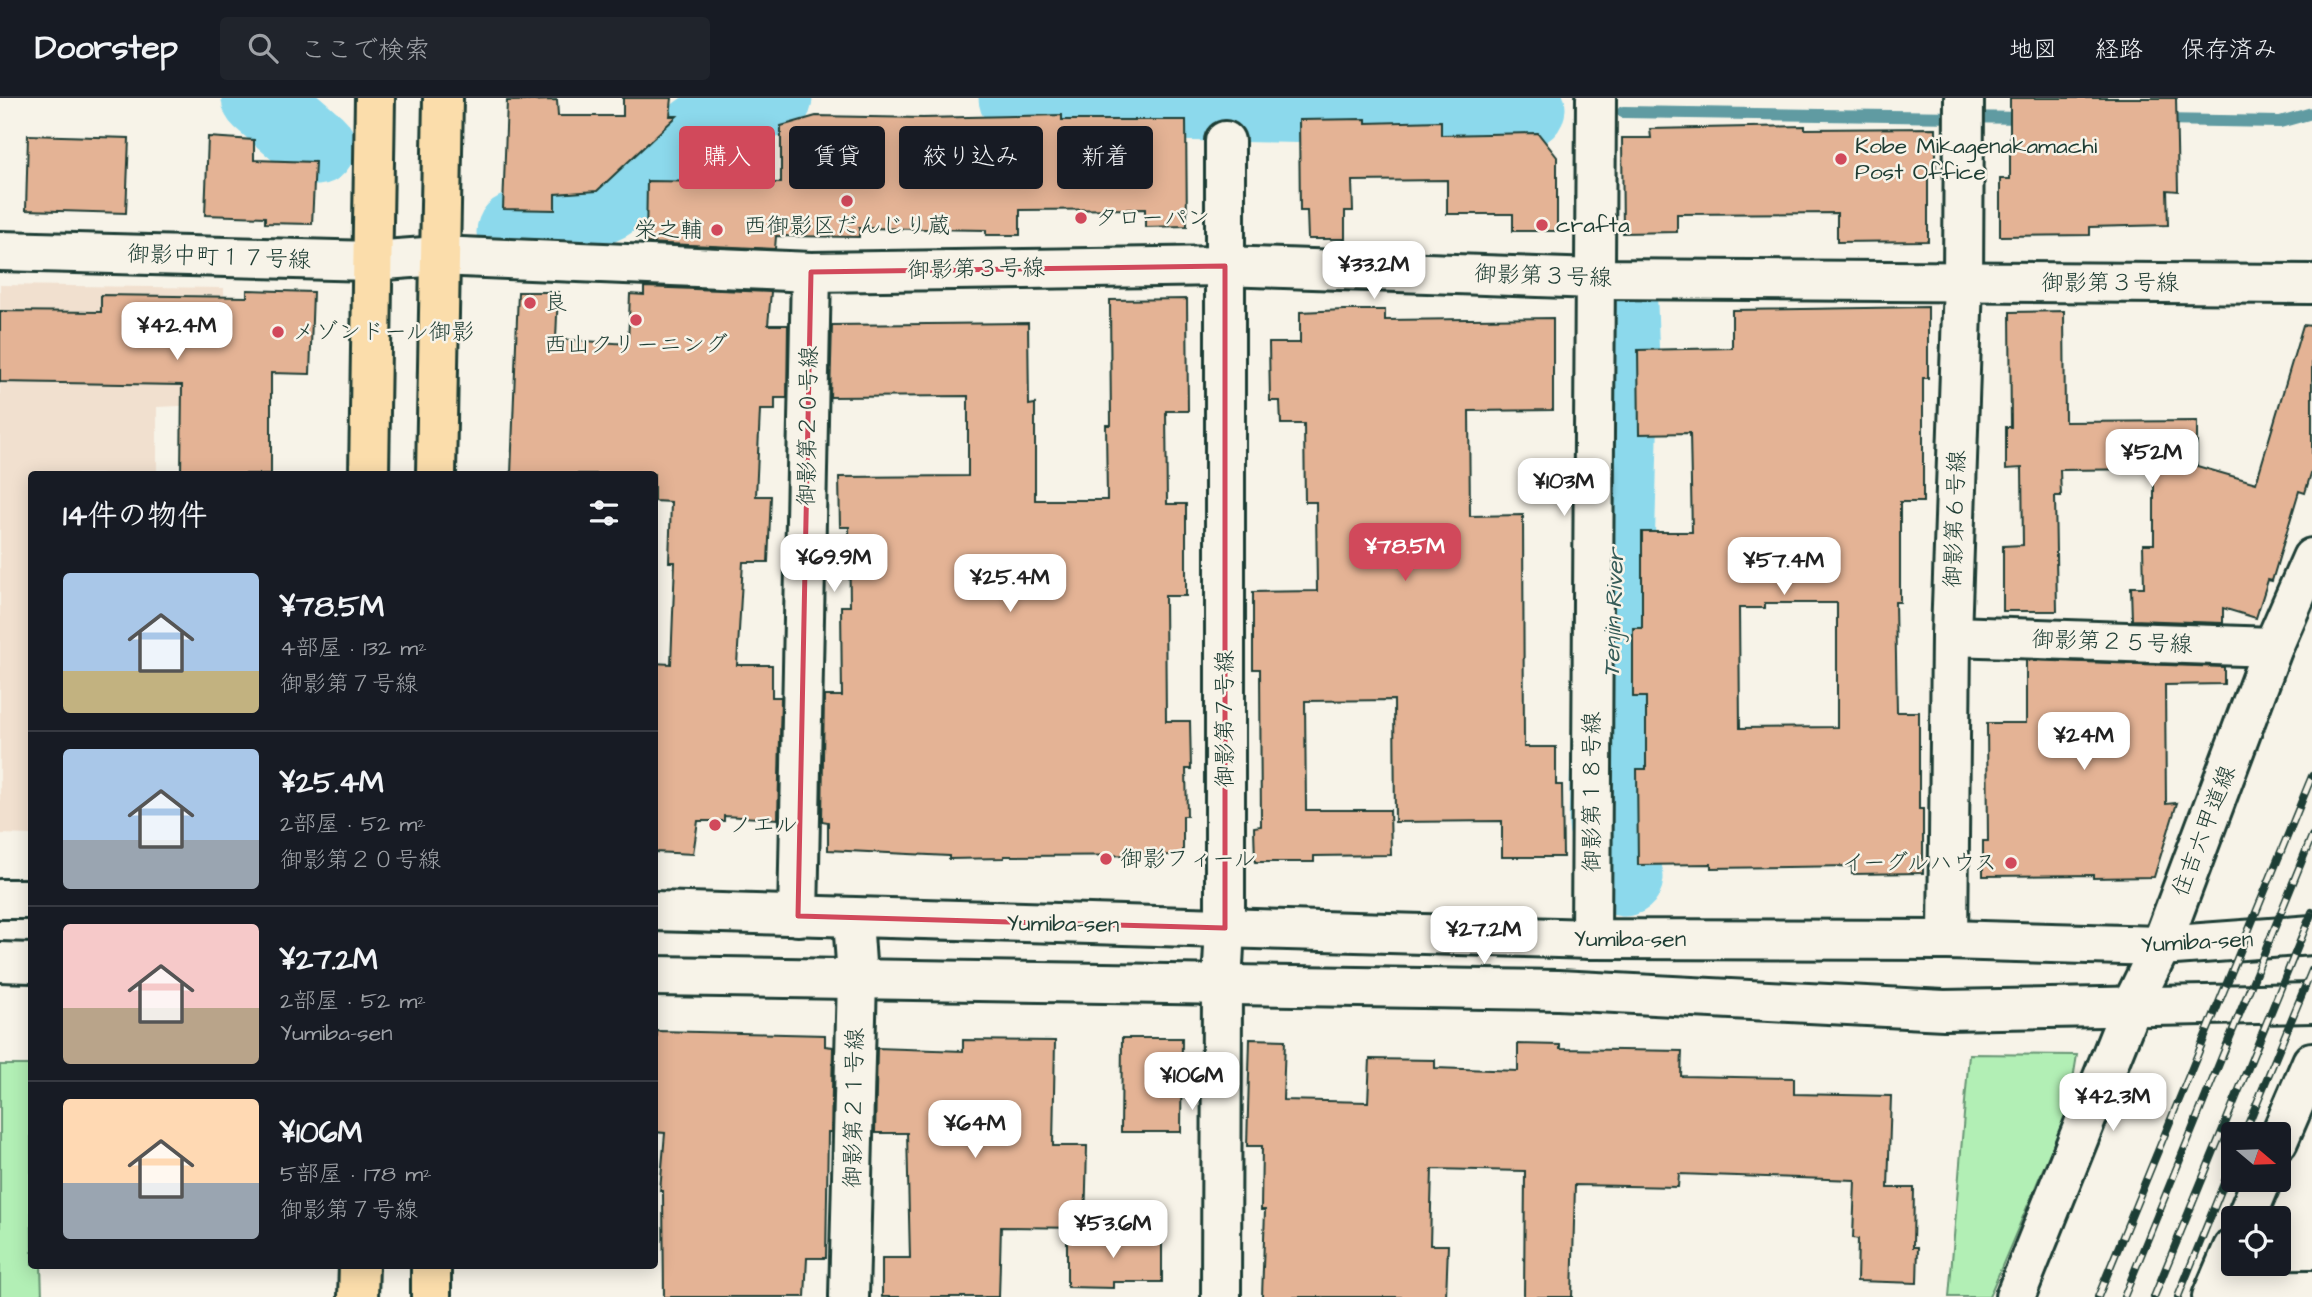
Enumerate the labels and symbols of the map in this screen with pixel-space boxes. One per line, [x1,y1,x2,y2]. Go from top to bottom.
place label: Kobe Mikagenakamachi Post Office [1855,130,2098,188]
marker: Kobe Mikagenakamachi Post Office [1833,151,1849,167]
marker: 西御影区だんじり蔵 [839,193,855,209]
place label: タローパン [1095,202,1210,234]
place label: crafta [1556,209,1630,241]
place label: 西御影区だんじり蔵 [744,210,951,242]
marker: タローパン [1073,210,1089,226]
place label: 栄之輔 [634,214,703,246]
marker: crafta [1534,217,1550,233]
marker: 栄之輔 [709,222,725,238]
street label: 御影中町１７号線 [126,238,312,276]
pin: ¥33.2M [1317,242,1431,301]
street label: 御影第３号線 [907,252,1045,286]
street label: 御影第３号線 [1473,258,1613,294]
street label: 御影第３号線 [2041,267,2179,299]
place label: 良 [544,287,567,319]
marker: 良 [522,295,538,311]
pin: ¥42.4M [120,302,234,362]
marker: 西山クリーニング [628,312,644,328]
place label: メゾンドール御影 [292,316,475,348]
marker: メゾンドール御影 [270,324,286,340]
place label: 西山クリーニング [544,329,728,361]
street label: 御影第２０号線 [791,345,825,507]
pin: ¥52M [2111,430,2193,489]
street label: 御影第６号線 [1937,449,1973,589]
pin: ¥103M [1515,458,1613,518]
pin: ¥78.5M [1348,524,1462,583]
pin: ¥69.9M [777,534,891,594]
pin: ¥57.4M [1727,538,1841,597]
water label: Tenjin River [1595,545,1633,678]
pin: ¥25.4M [953,554,1067,614]
street label: 御影第２５号線 [2031,623,2193,661]
street label: 御影第７号線 [1209,650,1241,788]
street label: 御影第１８号線 [1576,712,1608,873]
pin: ¥24M [2043,712,2125,772]
street label: 住吉六甲道線 [2164,761,2244,901]
place label: ノエル [729,809,798,841]
marker: ノエル [707,817,723,833]
place label: 御影フィール [1120,843,1257,875]
place label: イーグルハウス [1842,847,1997,879]
marker: 御影フィール [1098,851,1114,867]
marker: イーグルハウス [2003,855,2019,871]
pin: ¥27.2M [1427,906,1541,966]
street label: Yumiba-sen [1006,907,1120,941]
street label: Yumiba-sen [1574,923,1686,955]
street label: Yumiba-sen [2140,923,2254,961]
street label: 御影第２１号線 [837,1027,871,1189]
pin: ¥106M [1143,1052,1241,1112]
pin: ¥42.3M [2056,1074,2170,1133]
pin: ¥64M [934,1100,1016,1160]
north arrow [2221,1122,2291,1192]
pin: ¥53.6M [1056,1200,1170,1260]

